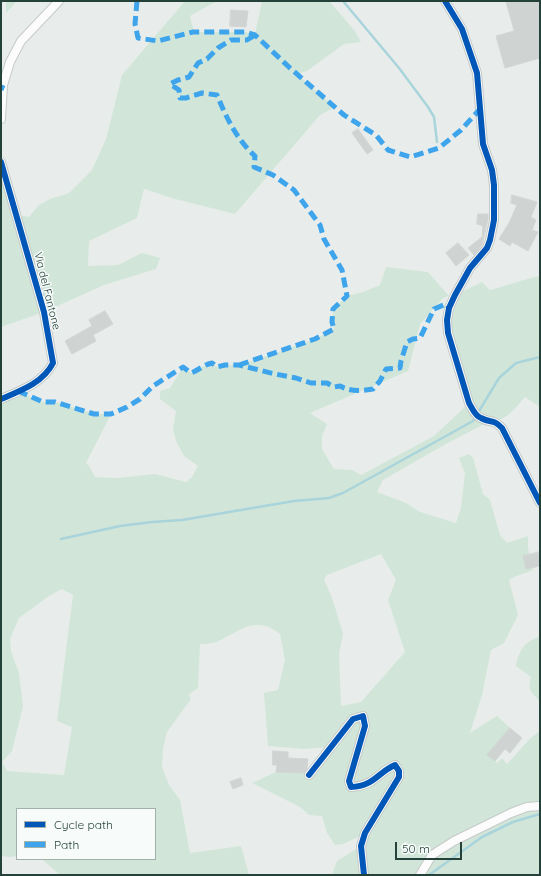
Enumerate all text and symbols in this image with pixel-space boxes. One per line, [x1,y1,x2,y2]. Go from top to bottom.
street label: Via del Fantone [31,251,63,331]
legend [16,808,156,860]
text: Cycle path [54,817,113,832]
scale bar [397,834,464,860]
text: Path [54,837,79,852]
text: 50 m [402,841,430,856]

